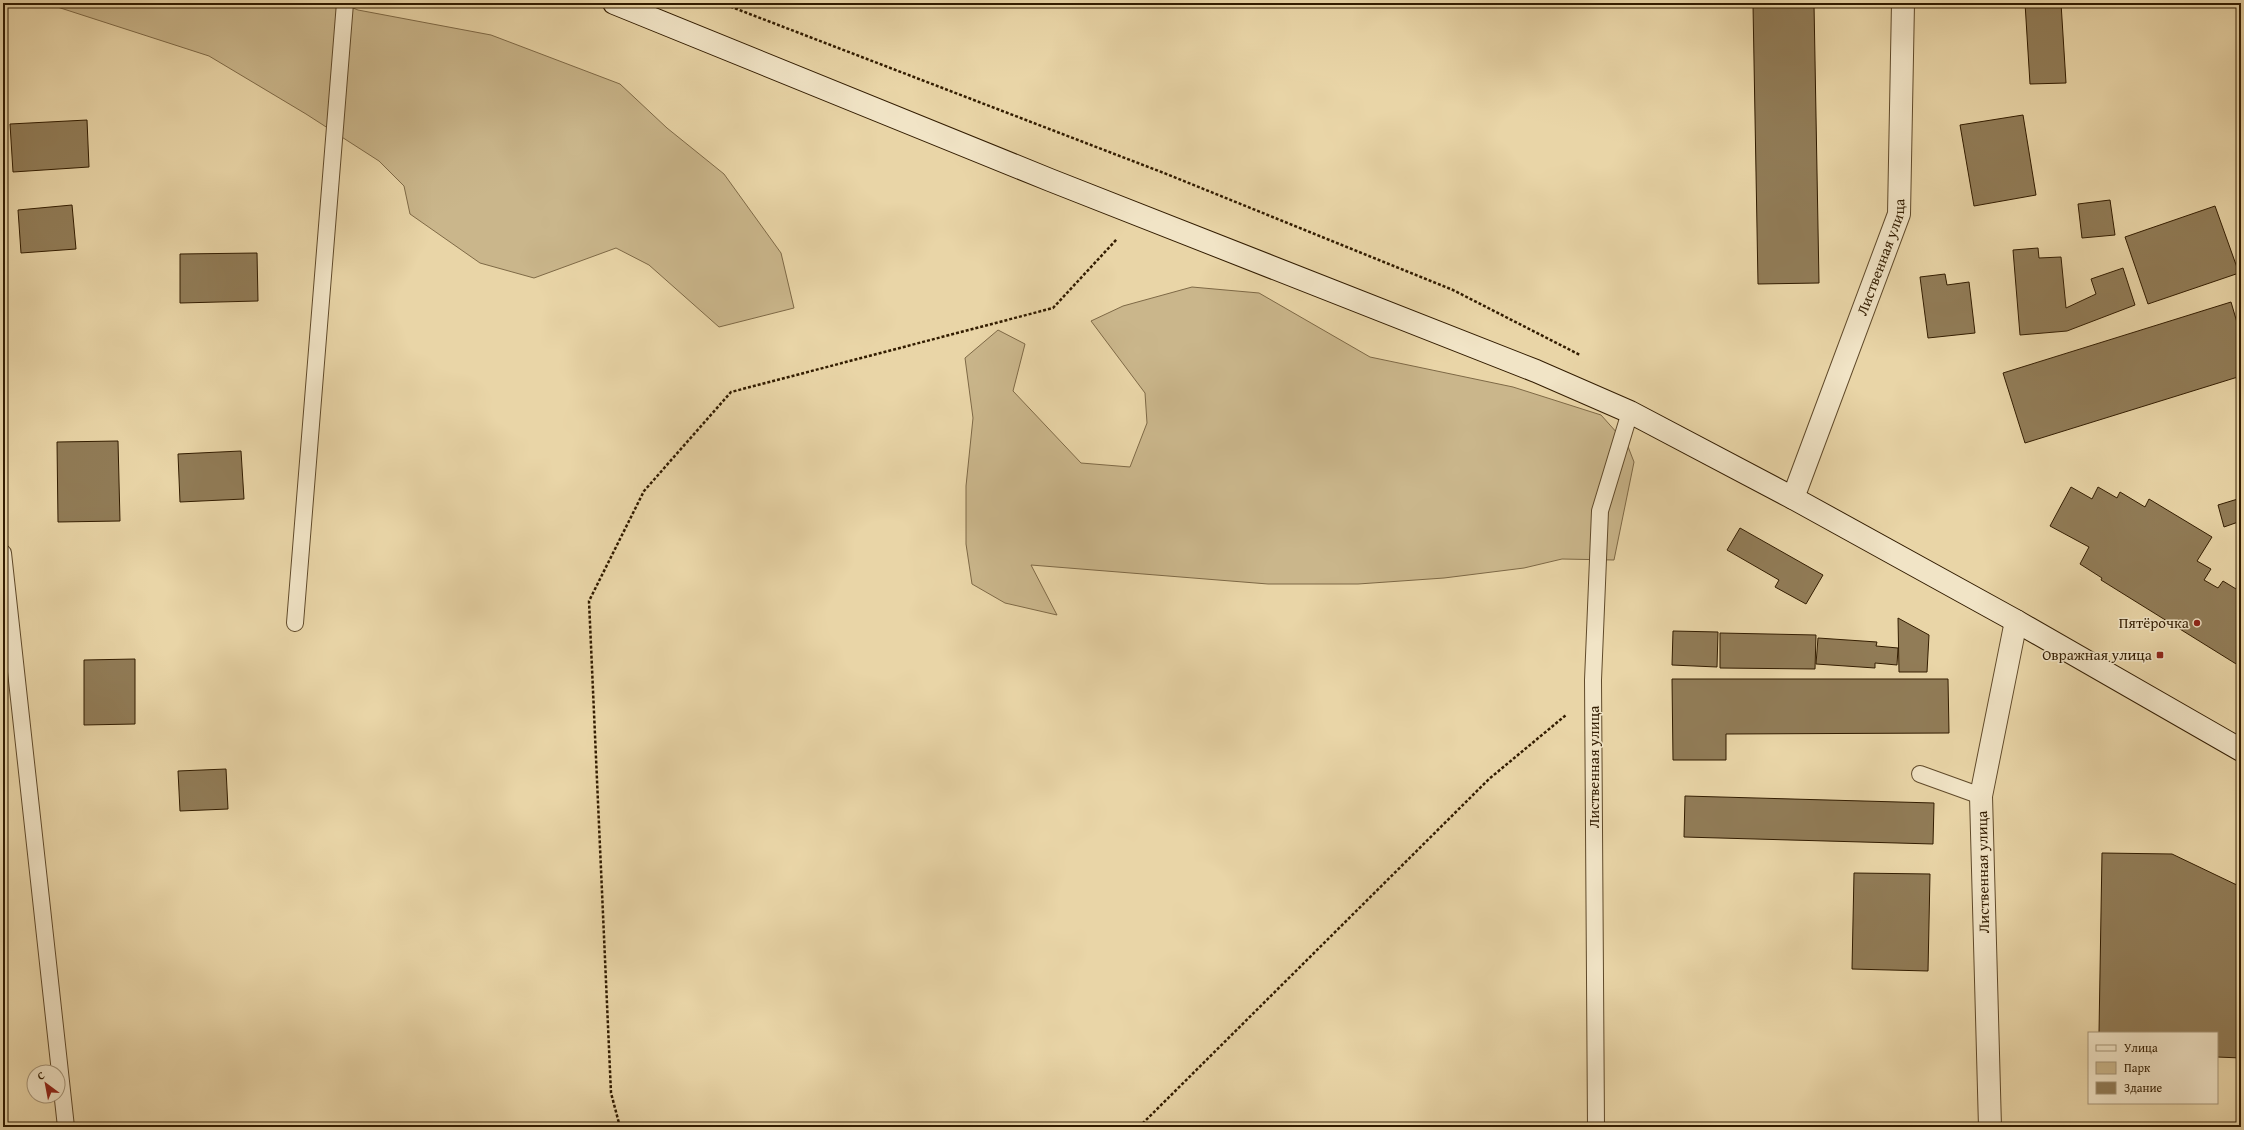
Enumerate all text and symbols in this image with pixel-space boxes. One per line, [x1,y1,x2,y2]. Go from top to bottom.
street label: Лиственная улица [1851,198,1909,318]
place label: Пятёрочка [2119,612,2190,633]
marker: Пятёрочка [2192,618,2202,628]
place label: Овражная улица [2042,644,2153,665]
marker: Овражная улица [2155,650,2165,660]
street label: Лиственная улица [1583,705,1604,828]
street label: Лиственная улица [1971,810,1994,934]
legend [2088,1032,2218,1104]
text: Улица [2124,1039,2158,1056]
text: Парк [2124,1059,2151,1076]
north arrow [26,1064,66,1104]
text: С [34,1067,48,1084]
text: Здание [2124,1079,2163,1096]

